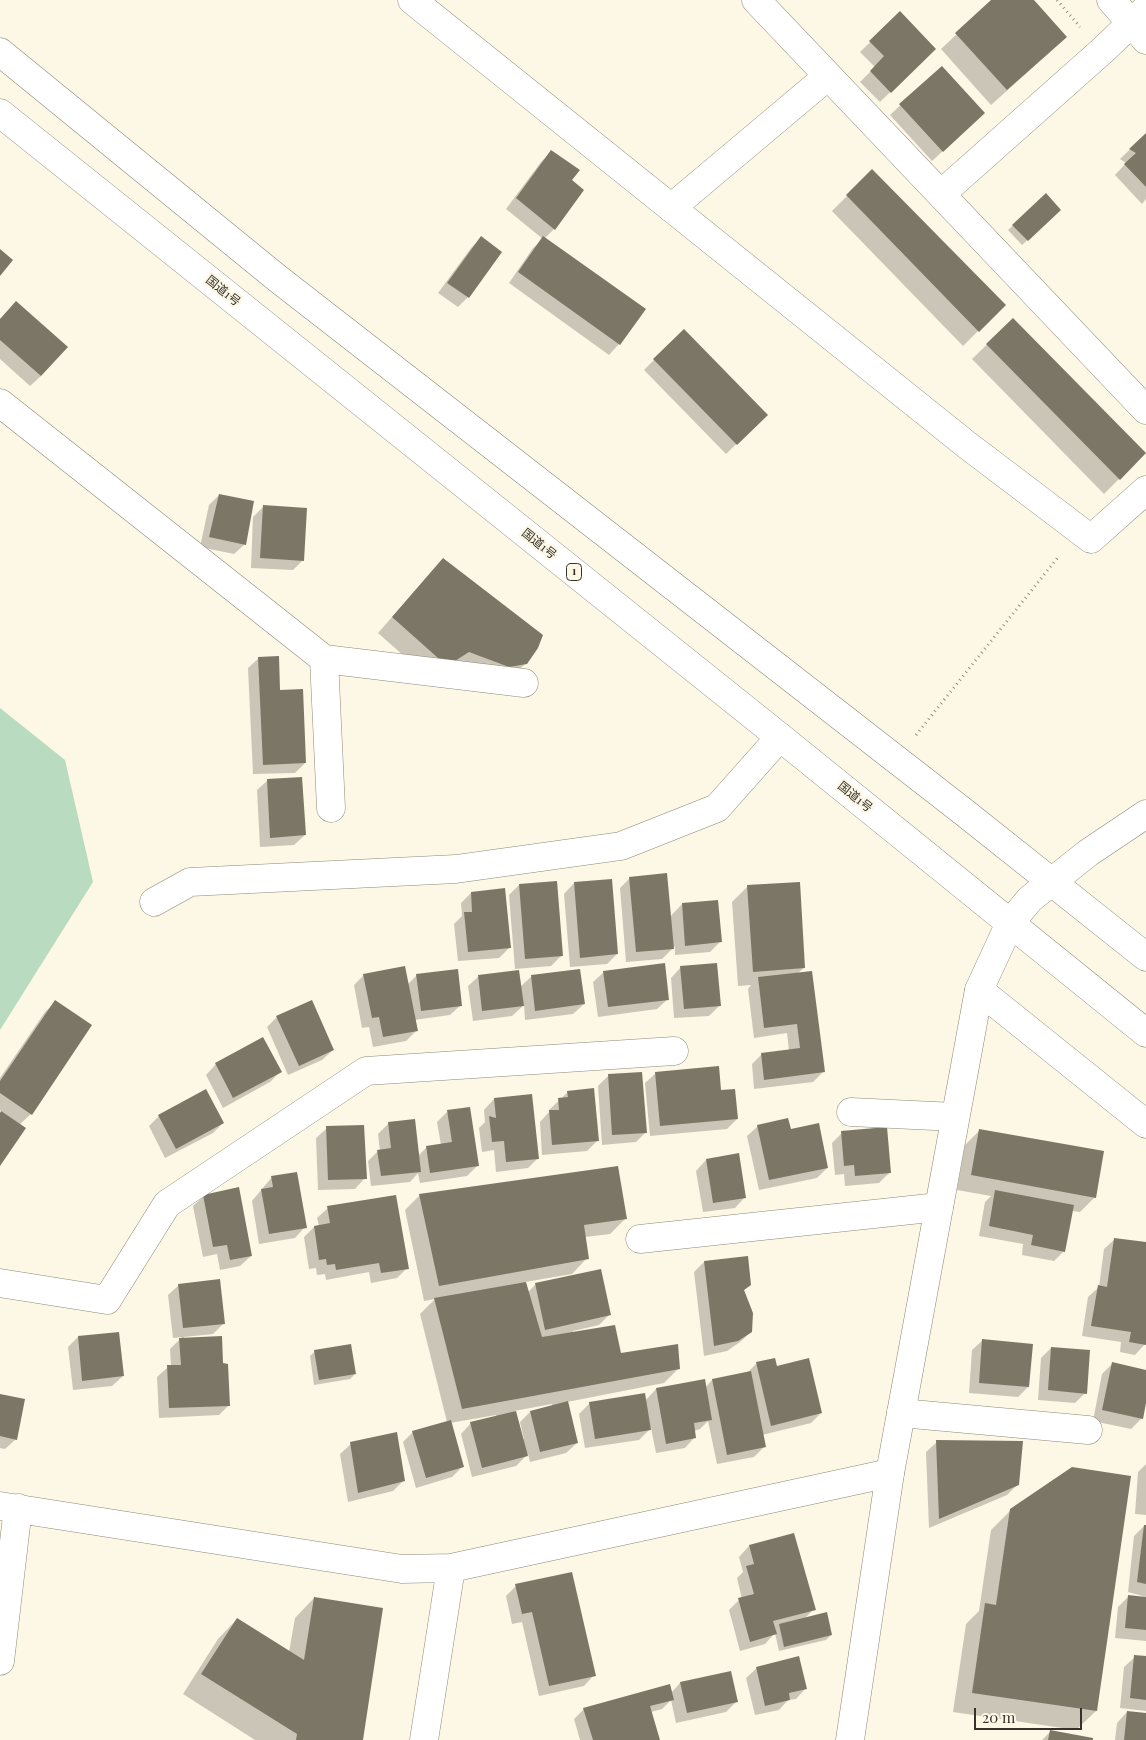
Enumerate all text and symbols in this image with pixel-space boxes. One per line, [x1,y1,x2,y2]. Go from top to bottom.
street label: 国道1号 [203,273,243,309]
street label: 国道1号 [519,526,559,562]
road number: 1 [566,564,582,580]
street label: 国道1号 [835,779,875,815]
scale bar [976,1698,1084,1730]
text: 20 m [982,1707,1015,1727]

